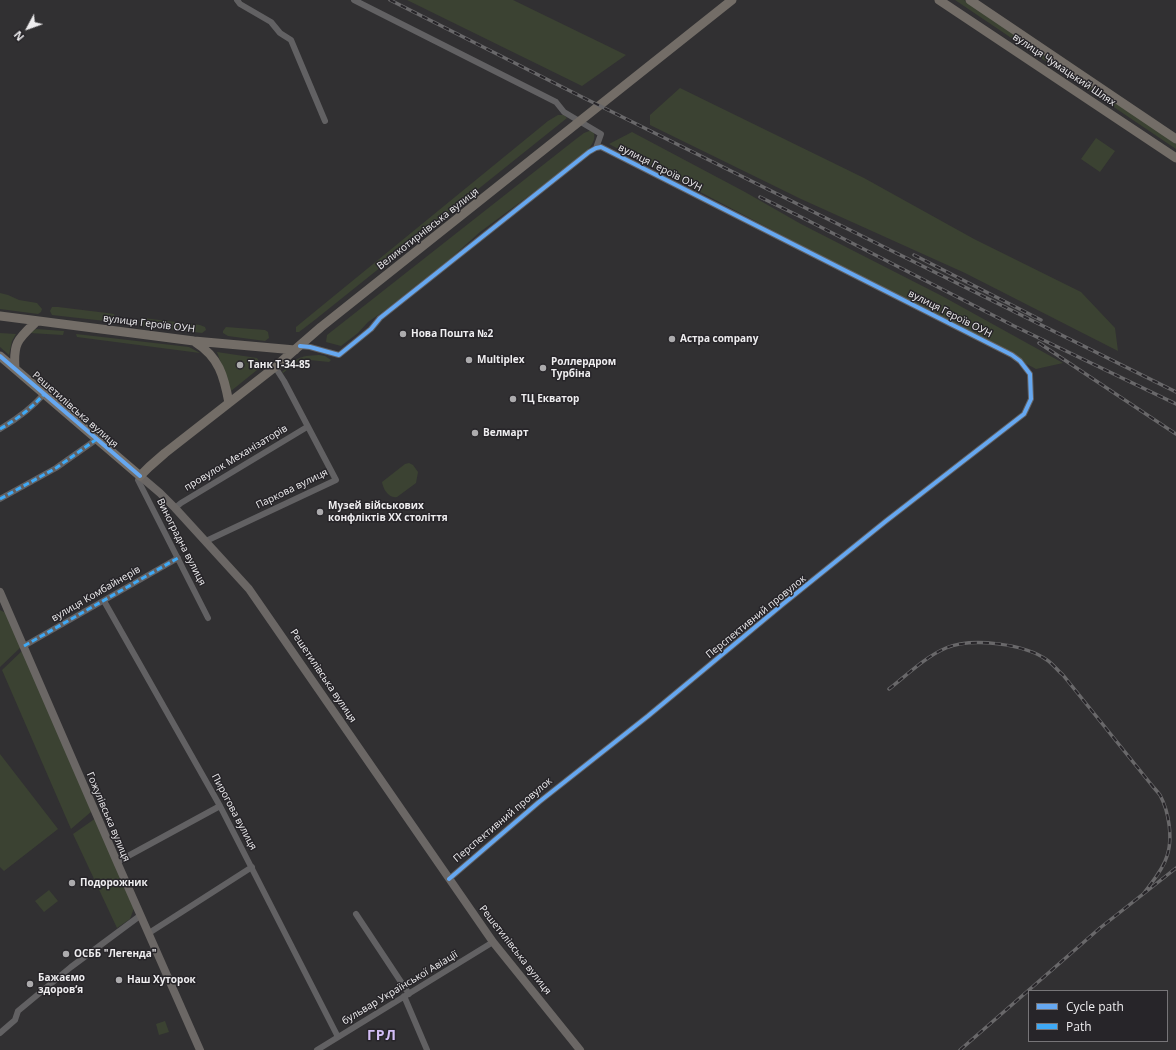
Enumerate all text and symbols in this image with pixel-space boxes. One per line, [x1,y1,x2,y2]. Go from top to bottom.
north arrow [8,8,48,48]
text: N [10,28,27,45]
street label: вулиця Чумацький Шлях [1010,31,1118,109]
street label: вулиця Героїв ОУН [616,142,704,194]
street label: Великотирнівська вулиця [375,186,481,272]
street label: вулиця Героїв ОУН [906,288,994,340]
street label: вулиця Героїв ОУН [102,312,196,336]
place label: Нова Пошта №2 [411,328,493,340]
marker: Нова Пошта №2 [398,329,408,339]
place label: Астра company [680,333,758,345]
marker: Астра company [667,334,677,344]
place label: Multiplex [477,354,525,366]
marker: Multiplex [464,355,474,365]
place label: Роллердром Турбіна [551,356,616,380]
place label: Танк Т-34-85 [248,359,310,371]
marker: Танк Т-34-85 [235,360,245,370]
marker: Роллердром Турбіна [538,363,548,373]
street label: Решетилівська вулиця [30,369,120,451]
place label: ТЦ Екватор [521,393,579,405]
marker: ТЦ Екватор [508,394,518,404]
street label: провулок Механізаторів [182,422,290,494]
place label: Велмарт [483,427,528,439]
marker: Велмарт [470,428,480,438]
street label: Паркова вулиця [254,466,330,512]
street label: Виноградна вулиця [154,497,208,587]
place label: Музей військових конфліктів ХХ століття [328,500,448,524]
marker: Музей військових конфліктів ХХ століття [315,507,325,517]
street label: вулиця Комбайнерів [49,564,143,624]
street label: Перспективний провулок [704,573,808,661]
street label: Решетилівська вулиця [287,627,359,725]
street label: Гожулівська вулиця [84,770,132,864]
street label: Пирогова вулиця [209,772,259,852]
street label: Перспективний провулок [451,775,555,865]
place label: Подорожник [80,877,148,889]
marker: Подорожник [67,878,77,888]
street label: Решетилівська вулиця [476,903,554,997]
place label: ОСББ "Легенда" [74,948,156,960]
marker: ОСББ "Легенда" [61,949,71,959]
street label: бульвар Української Авіації [340,949,460,1027]
place label: Бажаємо здоровʼя [38,972,85,996]
place label: Наш Хуторок [127,974,196,986]
marker: Наш Хуторок [114,975,124,985]
marker: Бажаємо здоровʼя [25,979,35,989]
legend [1028,990,1168,1042]
text: Cycle path [1066,998,1124,1015]
text: Path [1066,1018,1092,1035]
district label: ГРЛ [367,1028,397,1044]

